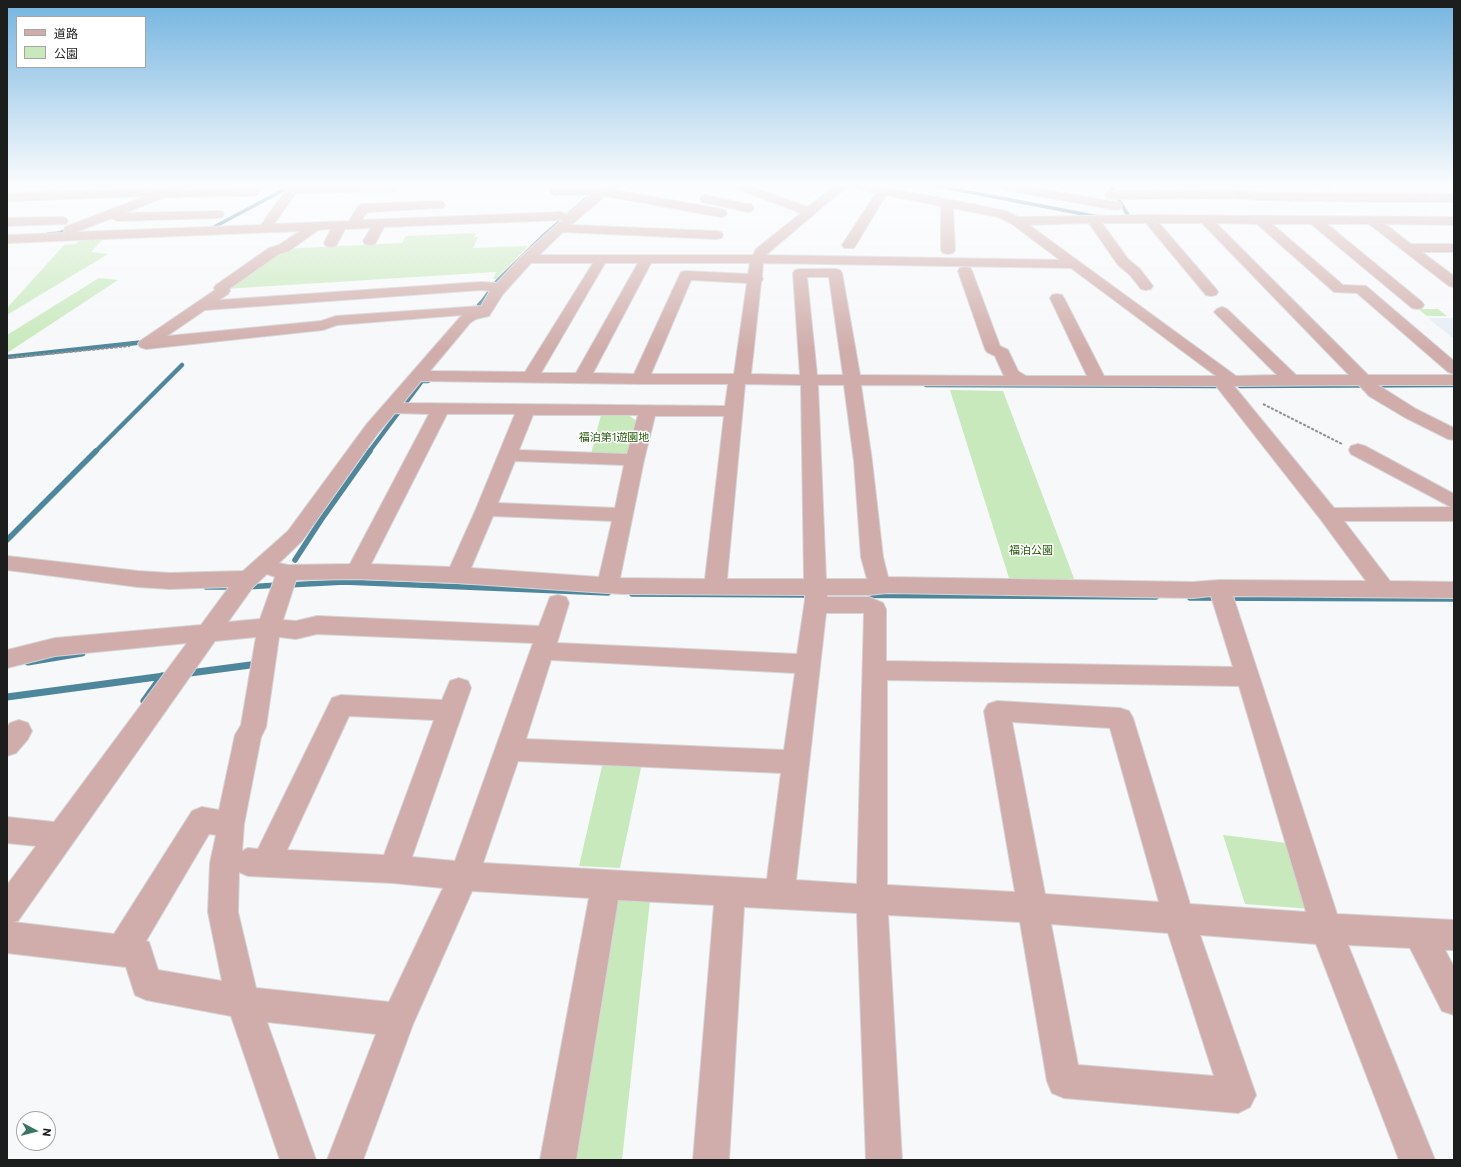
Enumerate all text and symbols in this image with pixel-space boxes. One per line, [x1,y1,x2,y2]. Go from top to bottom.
legend [16,16,146,68]
text: 道路 [54,26,78,40]
text: 公園 [54,46,78,60]
park label: 福泊第1遊園地 [579,430,649,444]
park label: 福泊公園 [1009,543,1053,557]
north arrow [16,1111,56,1151]
text: N [40,1127,54,1137]

